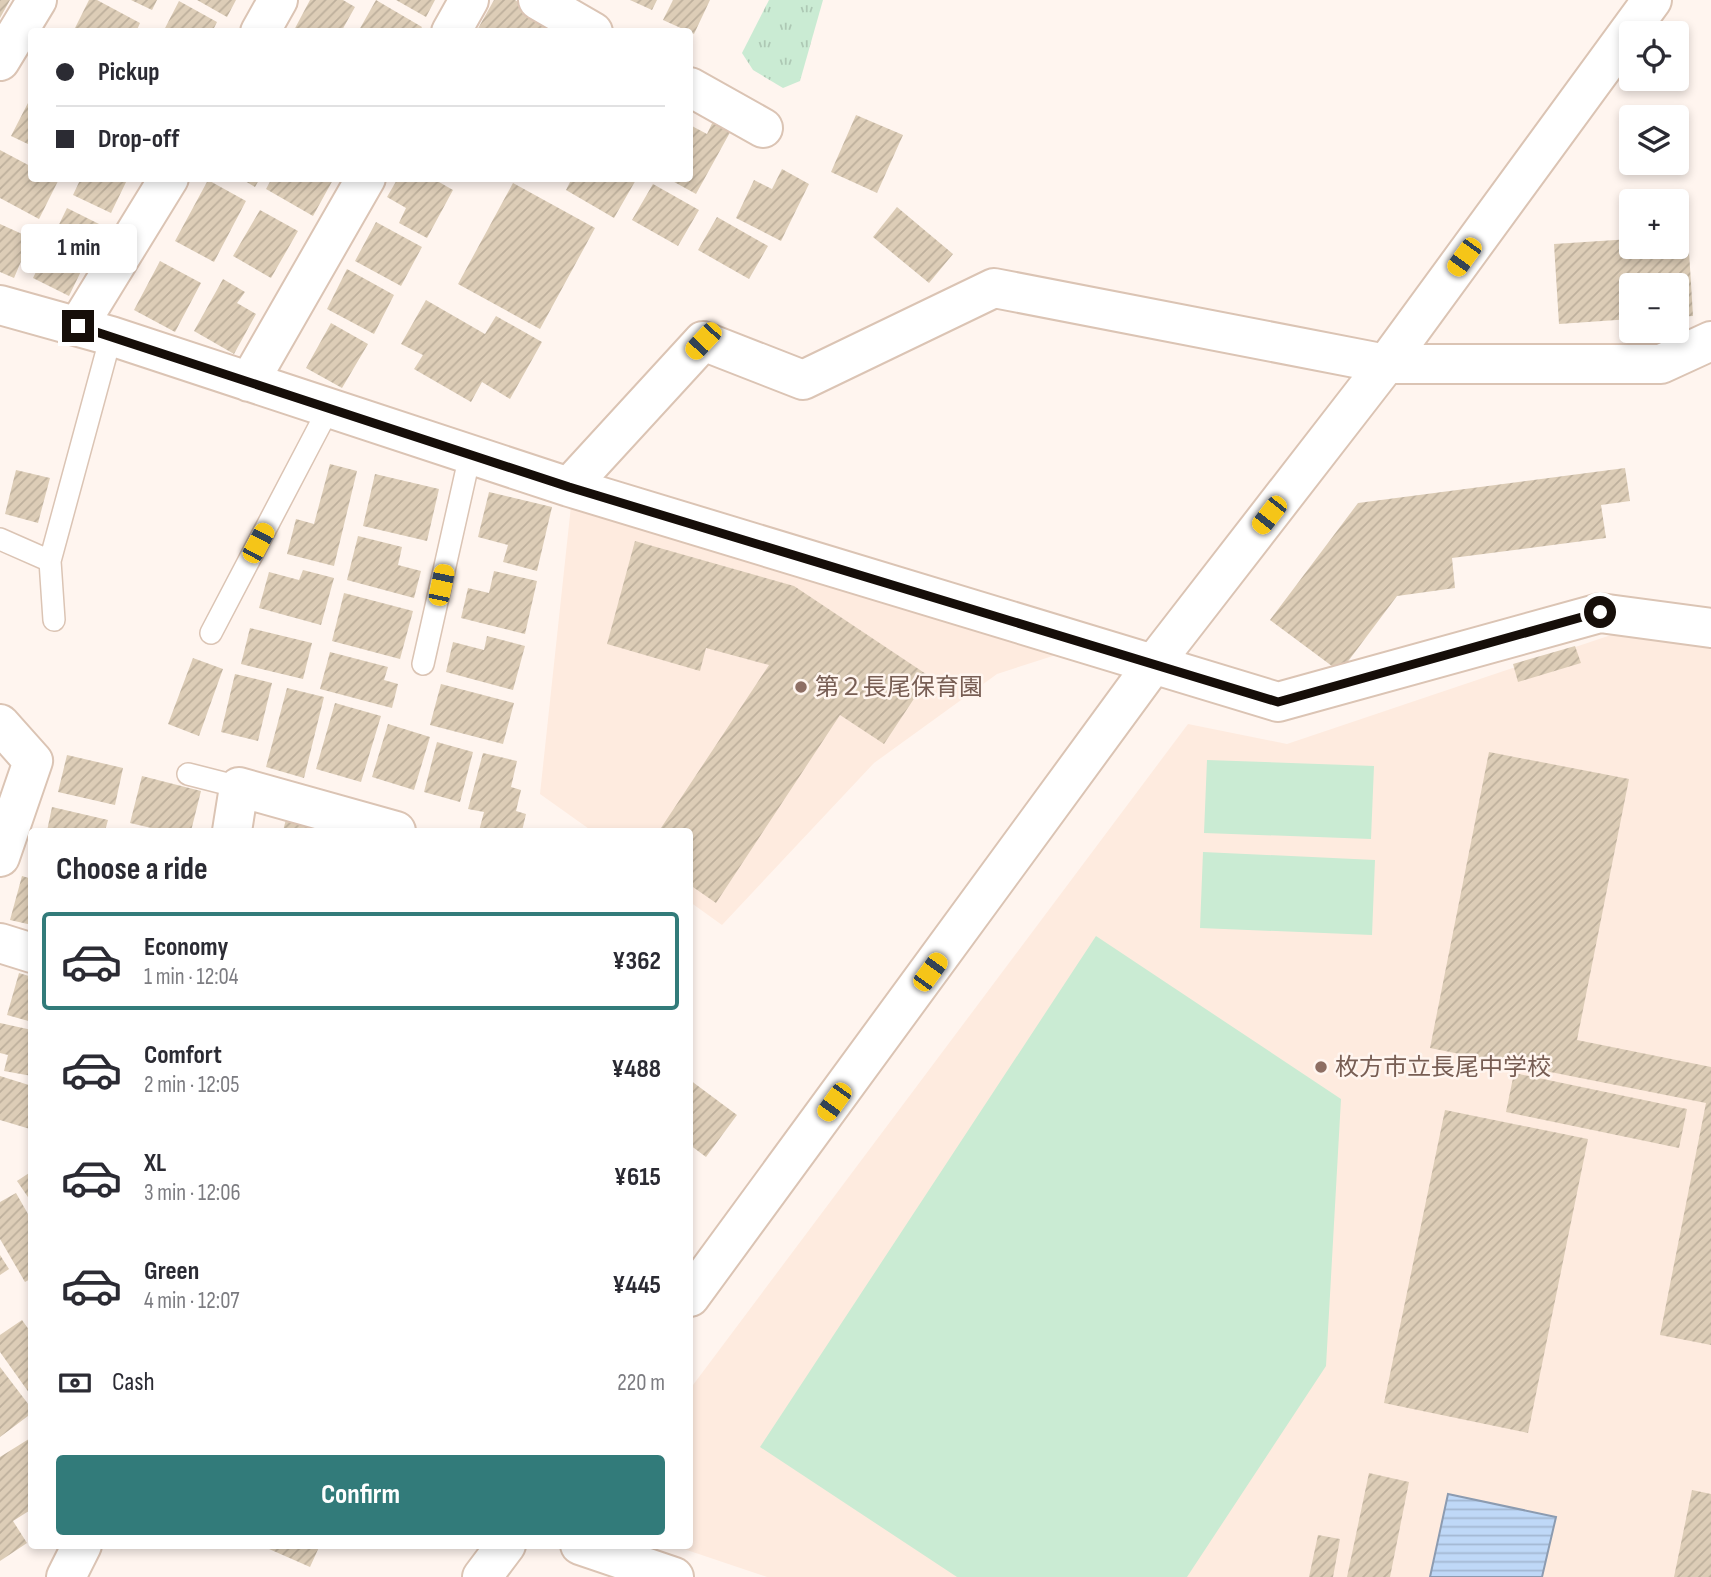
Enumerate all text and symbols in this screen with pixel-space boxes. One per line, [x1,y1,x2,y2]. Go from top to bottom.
map controls [1619,21,1689,343]
button: locate [1619,21,1689,91]
text: Pickup [98,57,160,88]
button: layers [1619,105,1689,175]
text: Drop-off [98,124,179,155]
button: + [1619,189,1689,259]
callout: 1 min [20,224,136,274]
text: 1 min [58,234,100,262]
car [1444,234,1485,280]
button: − [1619,273,1689,343]
route end [62,310,94,342]
car [681,318,726,364]
car [1248,492,1291,538]
car [239,520,278,566]
car [427,562,456,608]
route start [1584,596,1616,628]
place label: 第２長尾保育園 [815,673,983,702]
marker: 第２長尾保育園 [793,679,809,695]
text: Choose a ride [56,850,208,889]
icon: car [60,930,123,993]
text: Economy [144,932,228,963]
text: ¥362 [612,946,661,977]
car [910,949,951,995]
text: 1 min · 12:04 [144,963,238,991]
icon: car [60,1038,123,1101]
text: Comfort [144,1040,222,1071]
place label: 枚方市立長尾中学校 [1335,1053,1551,1082]
text: ¥488 [611,1054,661,1085]
marker: 枚方市立長尾中学校 [1313,1059,1329,1075]
text: 2 min · 12:05 [144,1071,240,1099]
car [814,1079,855,1125]
icon: car [60,1146,123,1209]
text: XL [144,1148,166,1179]
text: ¥615 [614,1162,661,1193]
text: 3 min · 12:06 [144,1179,241,1207]
icon: car [60,1254,123,1317]
text: Green [144,1256,199,1287]
text: ¥445 [612,1270,661,1301]
text: 4 min · 12:07 [144,1287,240,1315]
icon: cash [56,1364,94,1402]
text: Cash [112,1367,155,1398]
text: 220 m [617,1369,665,1397]
button: Confirm [56,1455,665,1535]

